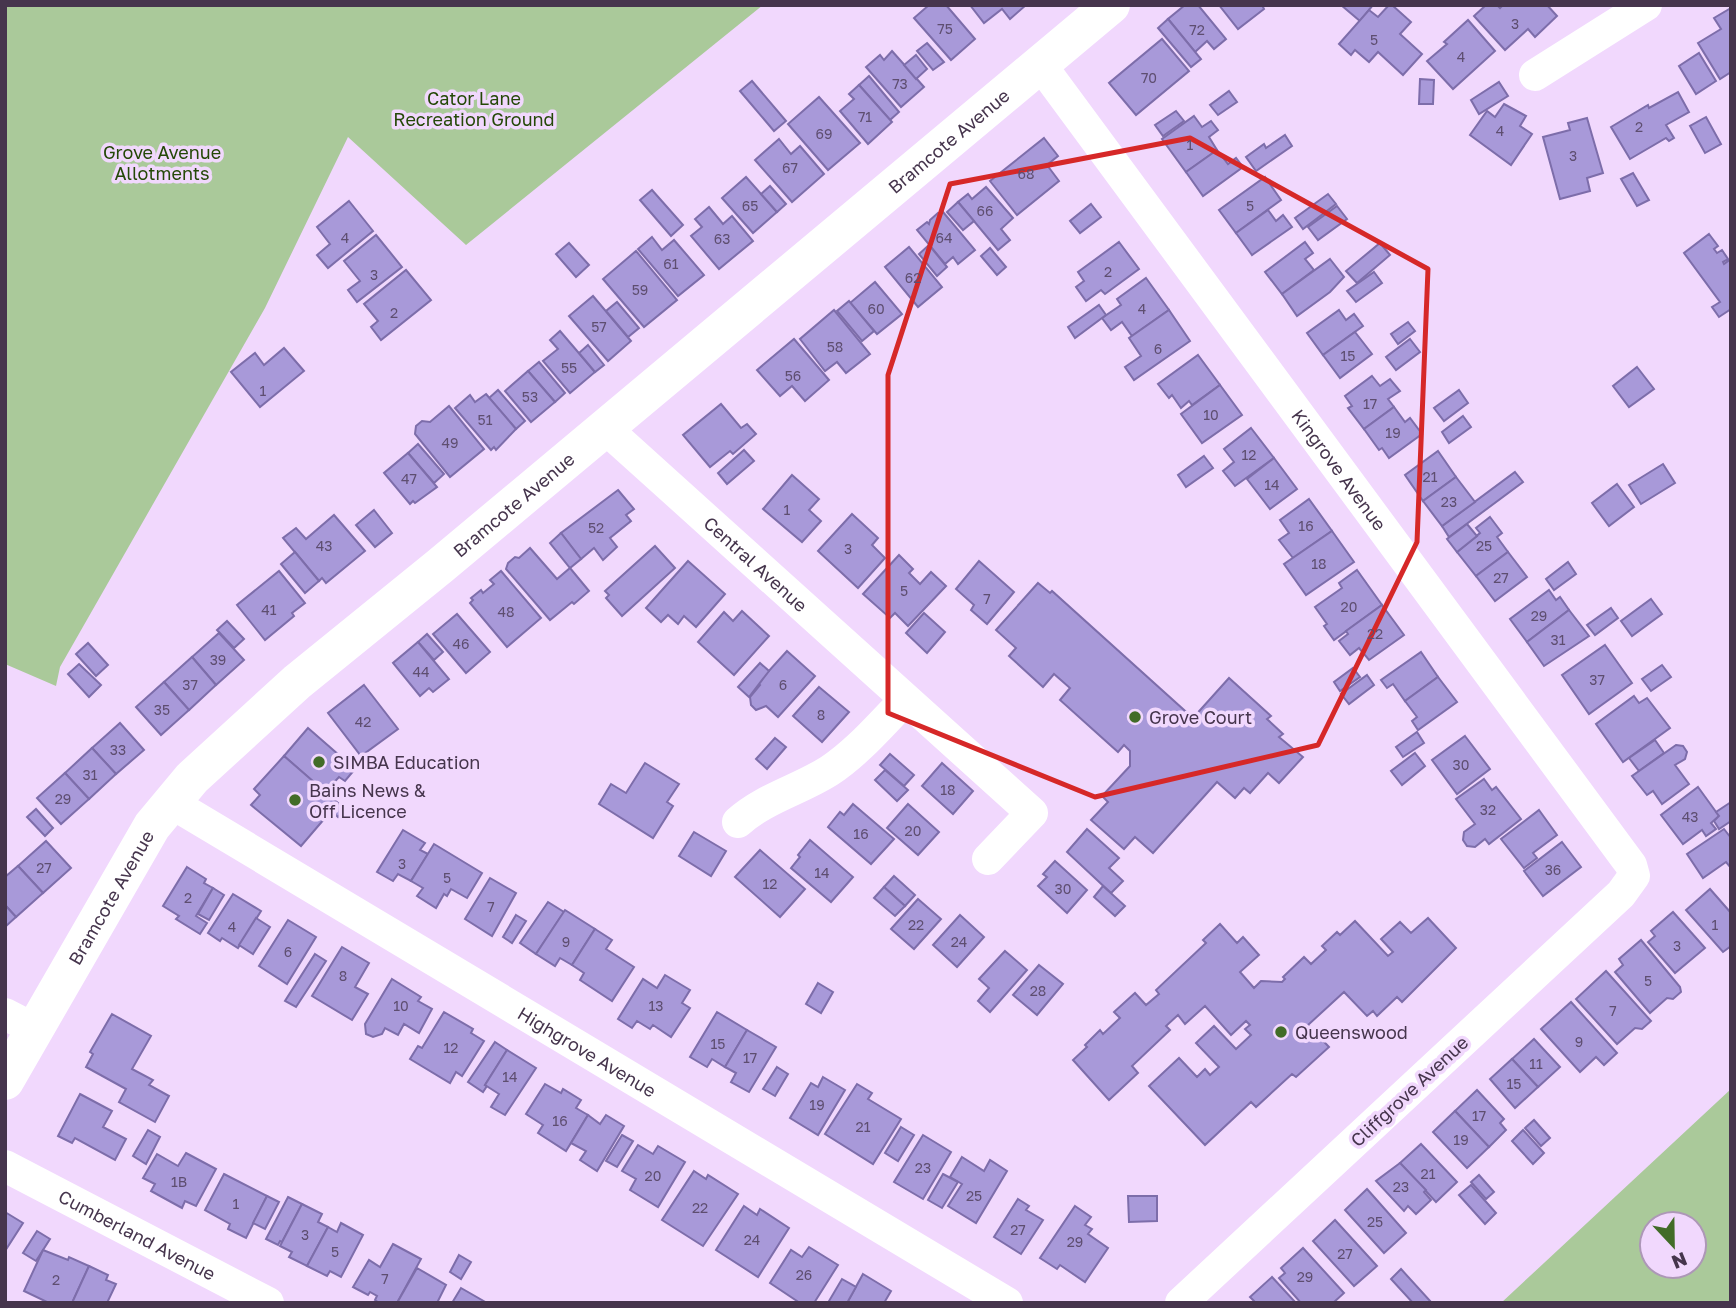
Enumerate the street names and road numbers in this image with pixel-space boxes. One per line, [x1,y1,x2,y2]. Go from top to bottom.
street label: Bramcote Avenue [883,84,1014,198]
street label: Kingrove Avenue [1287,405,1391,534]
street label: Bramcote Avenue [448,448,579,562]
street label: Central Avenue [700,512,812,616]
street label: Bramcote Avenue [64,826,158,968]
street label: Highgrove Avenue [514,1002,660,1101]
street label: Cliffgrove Avenue [1346,1031,1472,1151]
street label: Cumberland Avenue [55,1185,219,1285]

